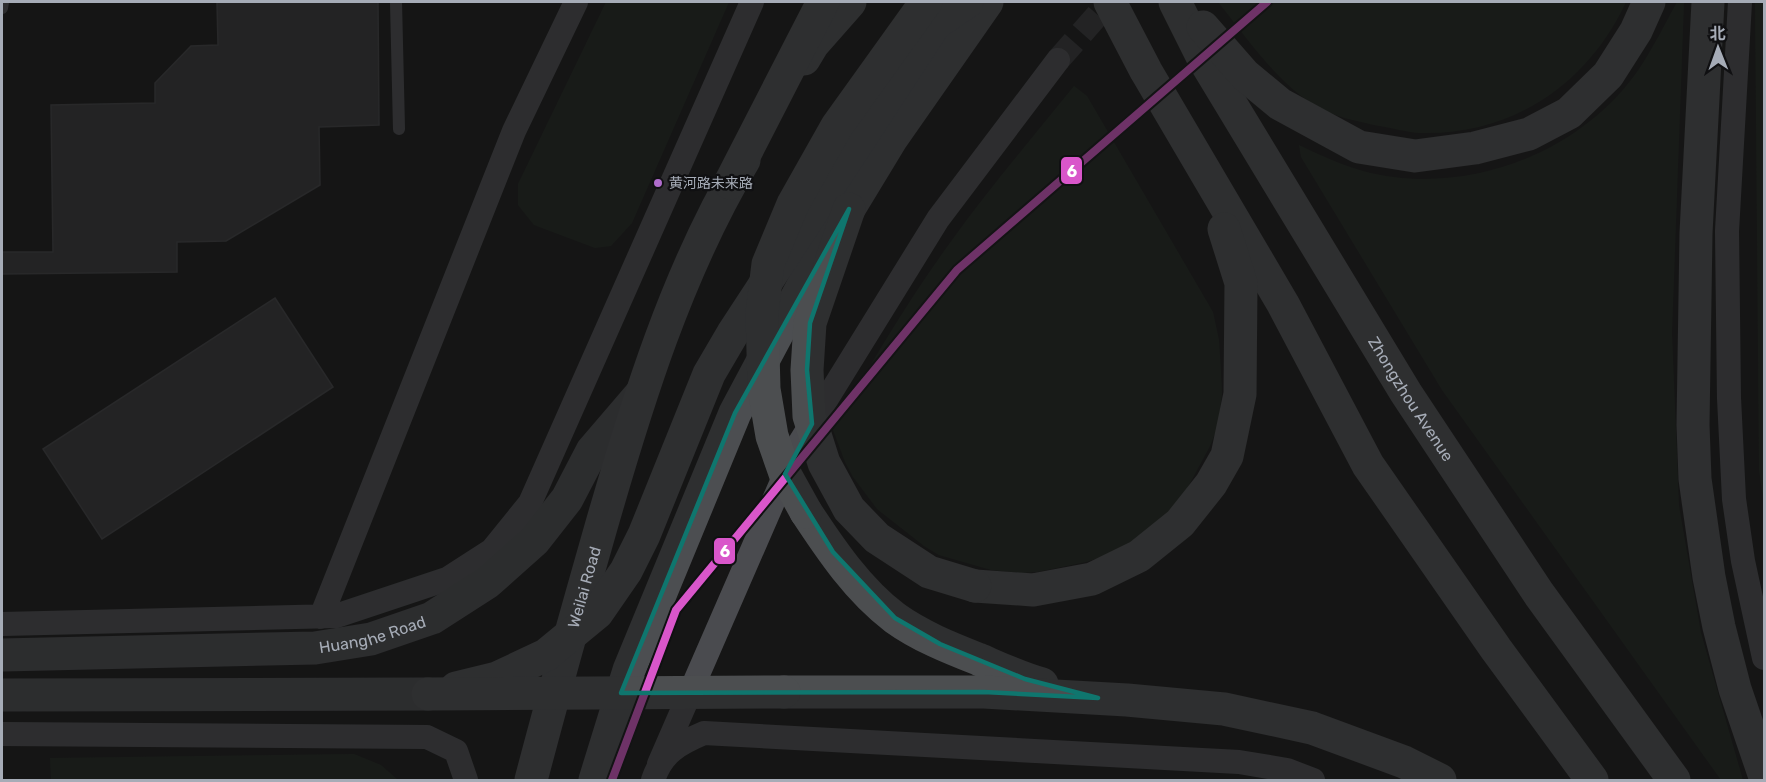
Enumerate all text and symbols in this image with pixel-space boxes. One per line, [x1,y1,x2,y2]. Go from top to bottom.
north arrow [1688,18,1748,78]
text: 北 [1710,24,1726,43]
line badge: 6 [1060,156,1083,185]
text: 6 [1067,162,1077,181]
place label: 黄河路未来路 [669,175,753,192]
marker: 黄河路未来路 [652,177,664,189]
street label: Zhongzhou Avenue [1365,333,1458,465]
line badge: 6 [713,537,736,565]
text: 6 [720,542,730,561]
street label: Weilai Road [563,544,604,630]
street label: Huanghe Road [317,611,428,657]

